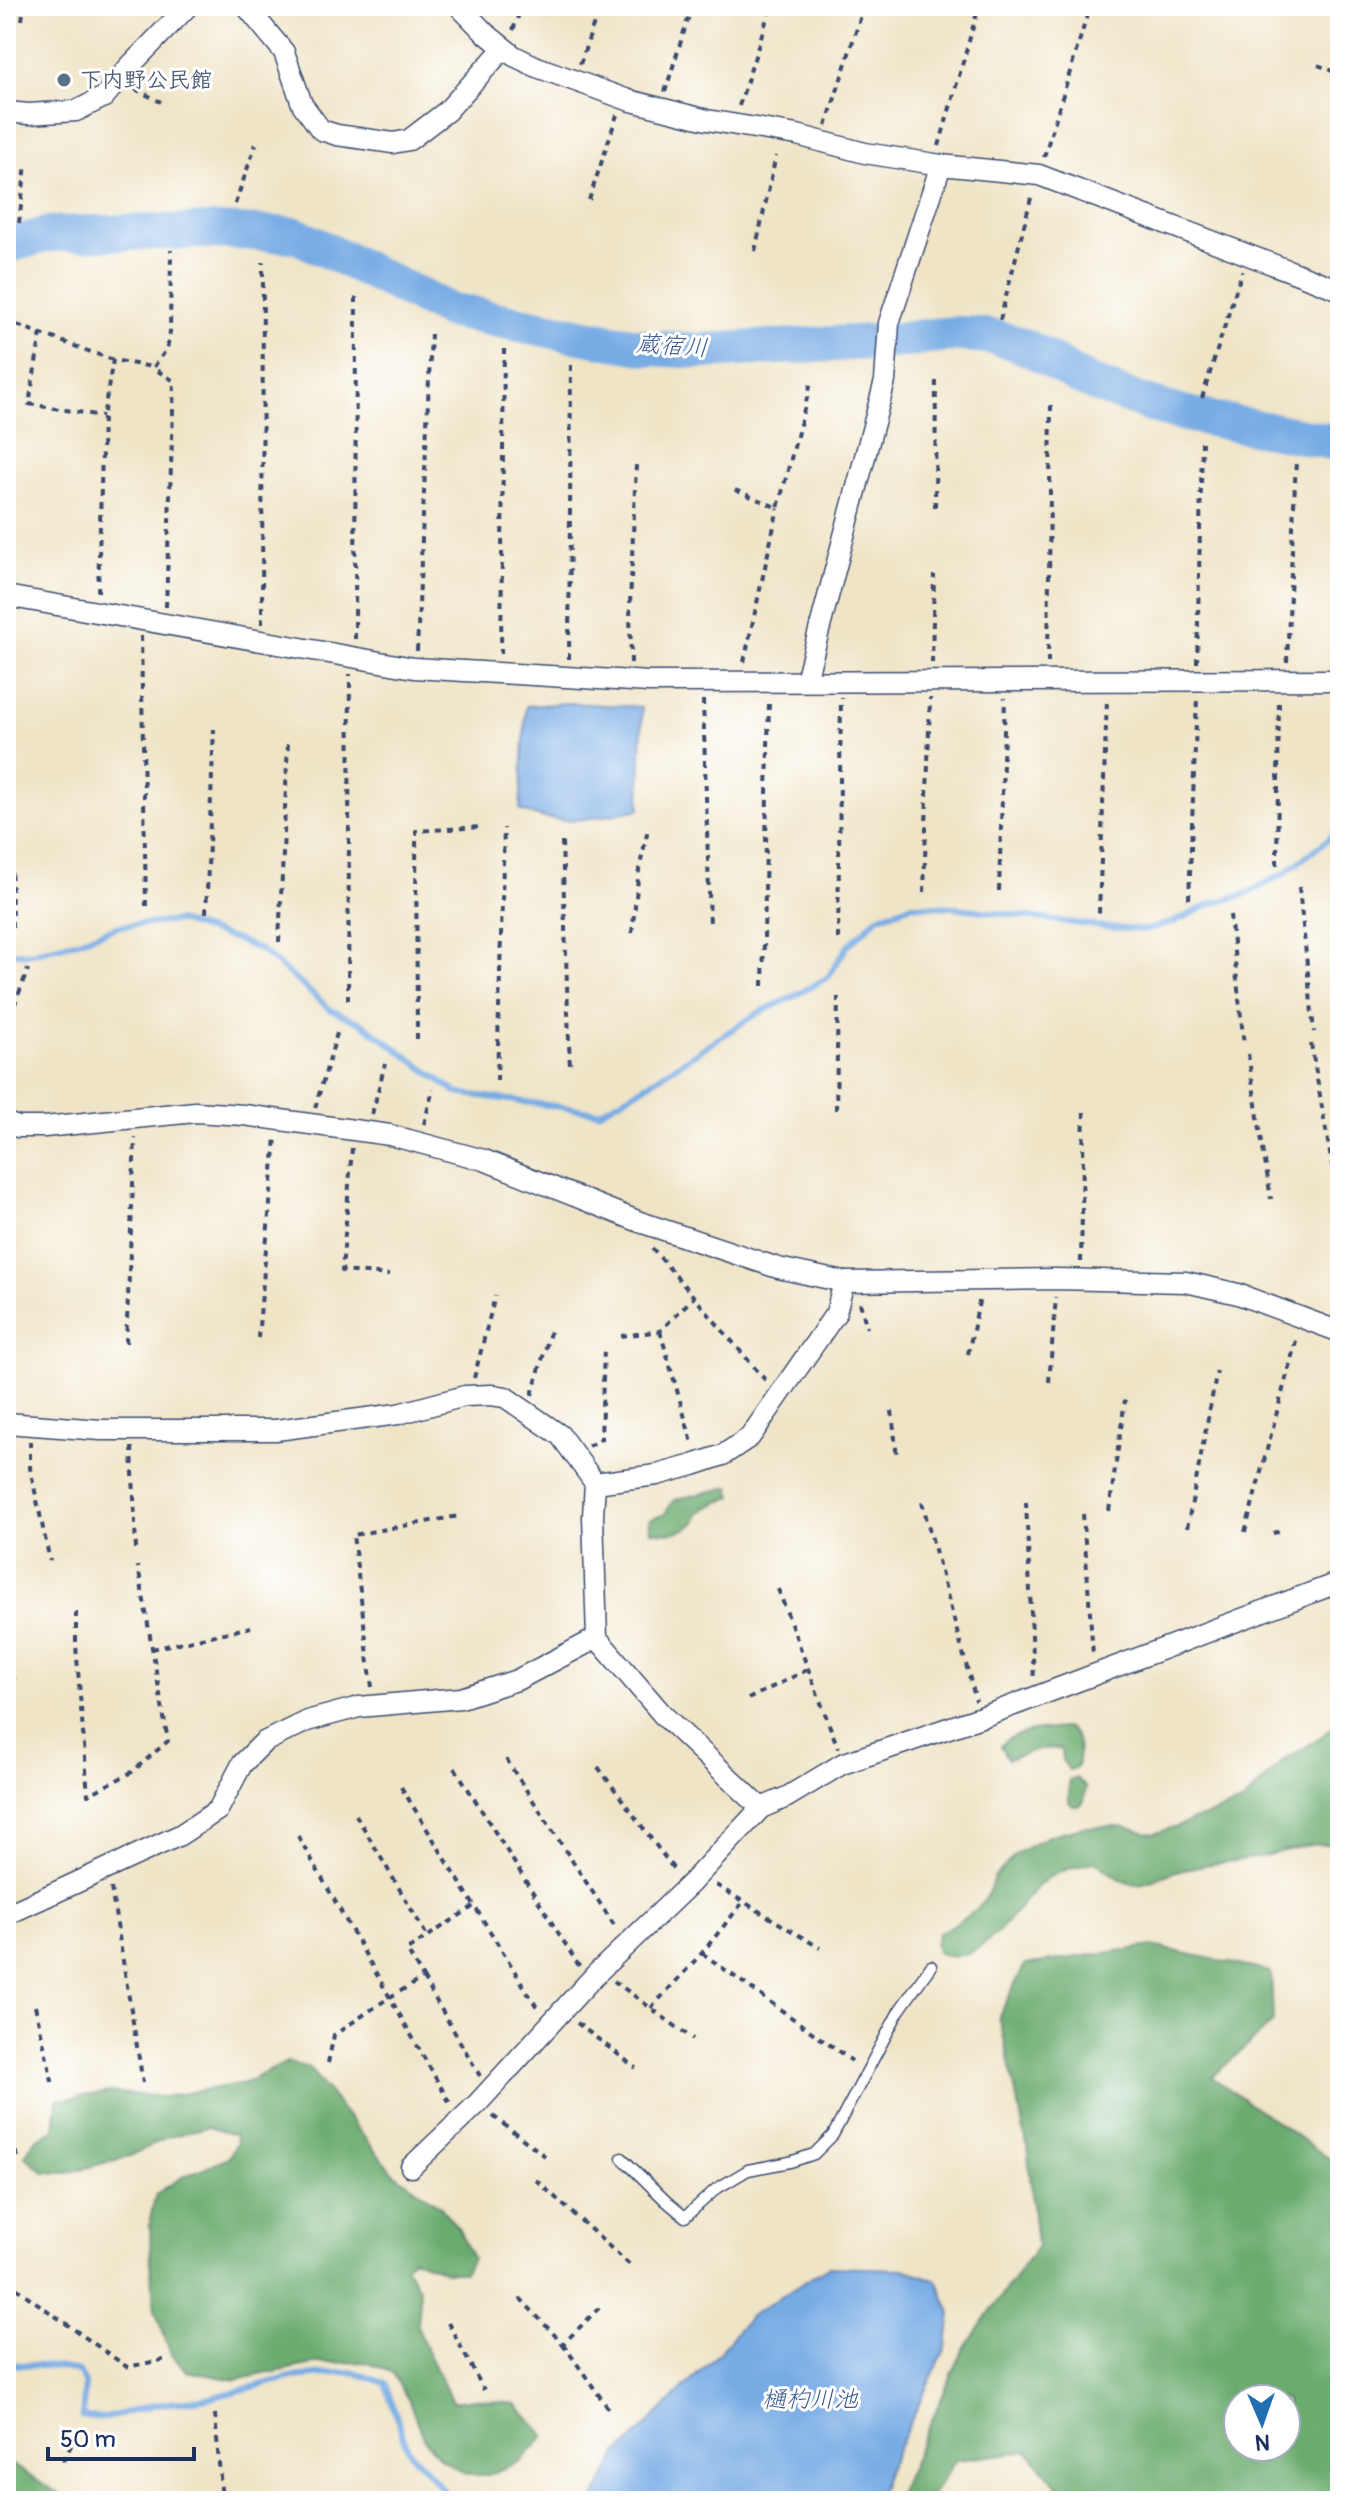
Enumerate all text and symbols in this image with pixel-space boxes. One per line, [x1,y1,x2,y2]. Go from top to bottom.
place label: 下内野公民館 [80,66,212,94]
marker: 下内野公民館 [55,71,73,89]
water label: 蔵宿川 [635,329,709,363]
north arrow [1222,2383,1302,2463]
water label: 樋杓川池 [762,2385,859,2414]
scale bar [48,2411,194,2461]
text: 50 m [60,2425,116,2454]
text: N [1255,2428,1271,2456]

